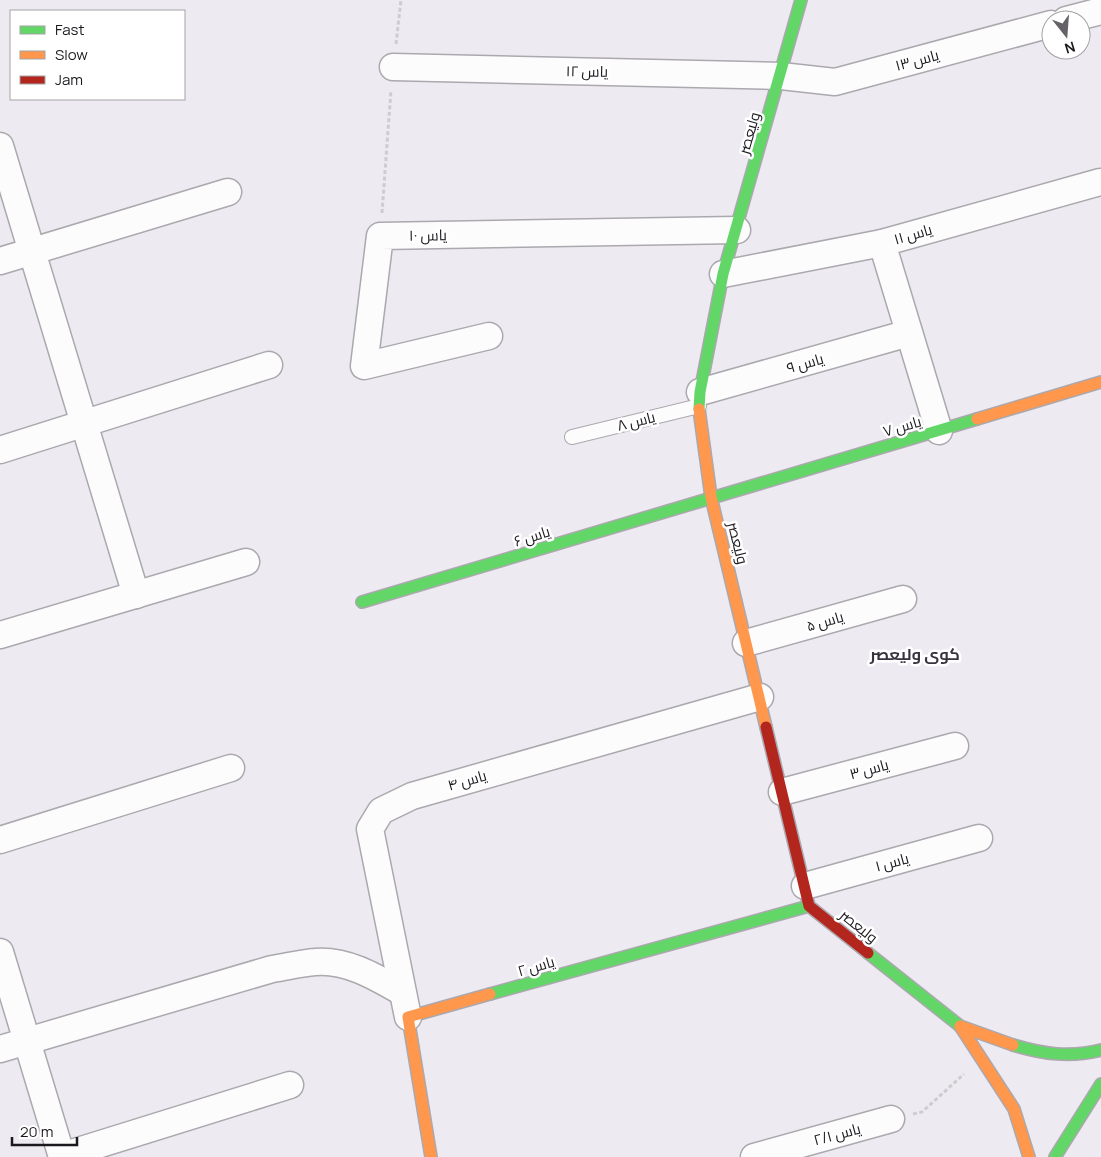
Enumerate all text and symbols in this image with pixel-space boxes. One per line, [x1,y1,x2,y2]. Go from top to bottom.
legend [10,10,185,100]
north arrow [1041,10,1091,60]
text: Fast [55,19,84,40]
text: N [1062,37,1078,58]
text: Slow [55,44,88,65]
street label: یاس ۱۳ [893,44,941,76]
street label: یاس ۱۲ [566,60,608,82]
text: Jam [55,69,83,90]
street label: ولیعصر [733,109,765,158]
street label: یاس ۱۱ [891,219,935,249]
street label: یاس ۱۰ [409,224,447,246]
street label: یاس ۹ [784,348,826,378]
street label: یاس ۸ [615,406,657,436]
street label: یاس ۷ [880,411,924,441]
street label: ولیعصر [722,519,753,566]
street label: یاس ۶ [511,521,553,551]
street label: یاس ۵ [804,606,846,636]
district label: کوی ولیعصر [869,643,960,665]
street label: یاس ۳ [847,754,891,784]
street label: یاس ۴ [445,764,489,796]
street label: یاس ۱ [873,847,911,877]
street label: ولیعصر [835,904,882,948]
street label: یاس ۲ [515,951,557,981]
scale bar [12,1114,78,1146]
street label: یاس ۲/۱ [811,1118,863,1150]
text: 20 m [20,1121,53,1142]

